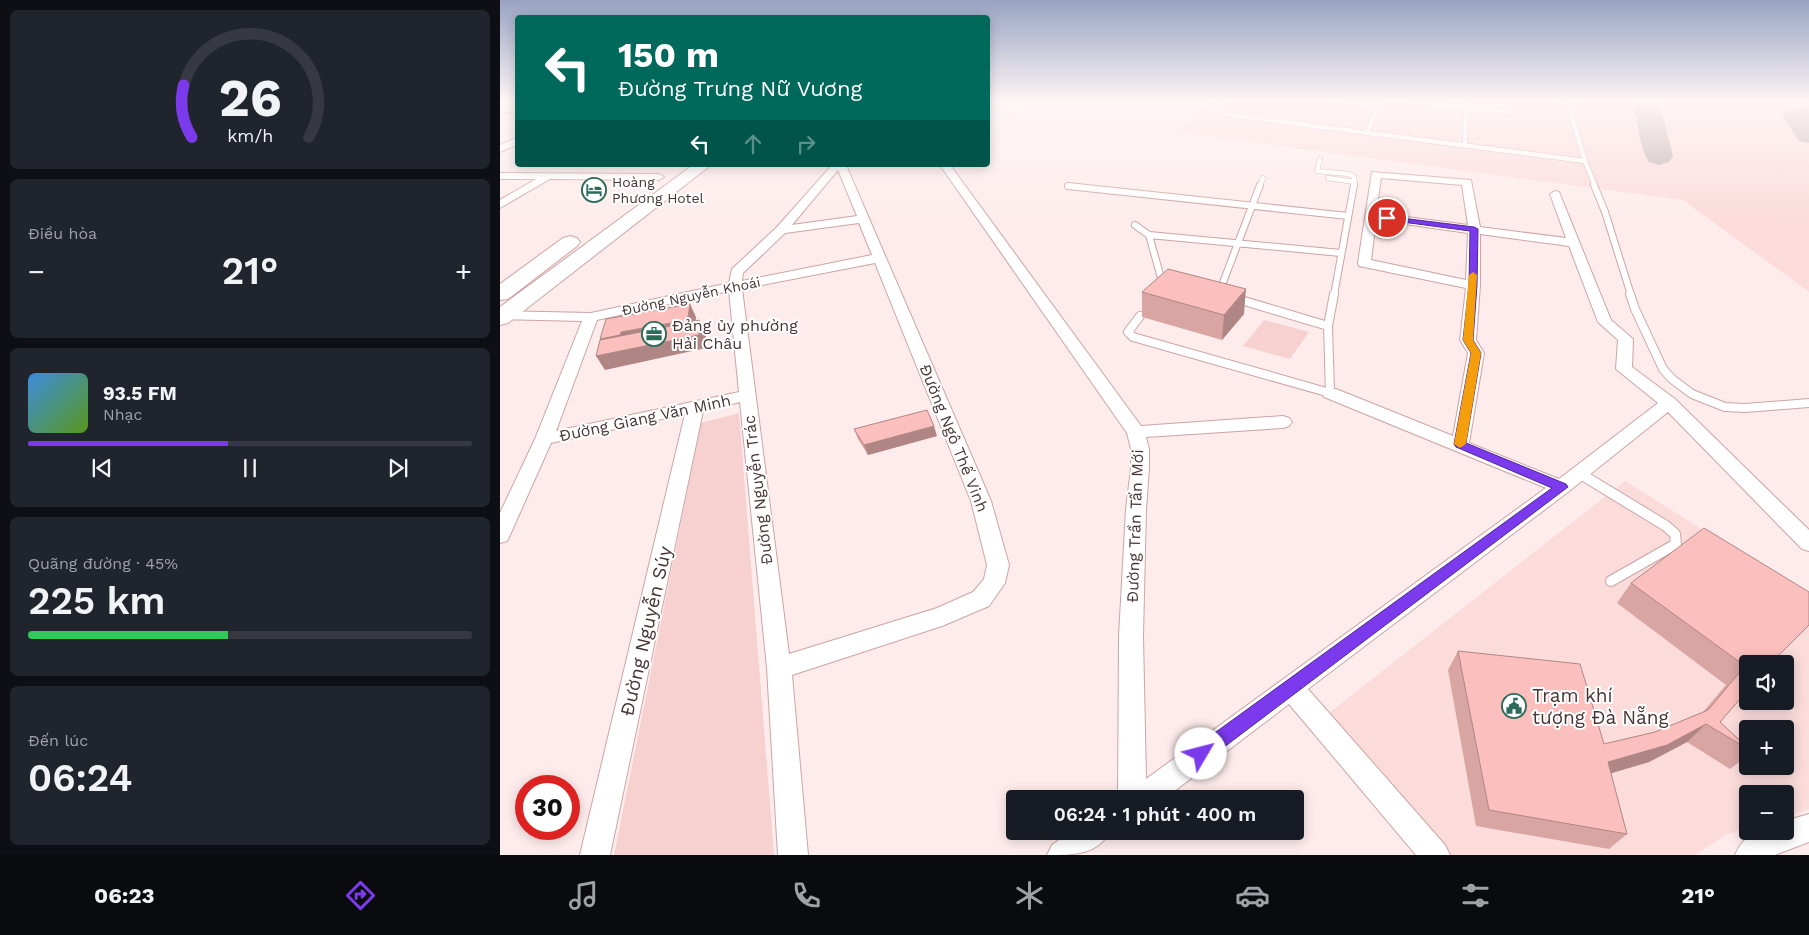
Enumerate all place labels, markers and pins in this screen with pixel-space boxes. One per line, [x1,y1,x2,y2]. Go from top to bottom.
place label: Hoàng Phương Hotel [612,174,705,206]
hotel icon: Hoàng Phương Hotel [581,177,607,203]
pin [1366,197,1408,239]
place label: Đảng ủy phường Hải Châu [672,316,798,353]
office icon: Đảng ủy phường Hải Châu [641,321,667,347]
place label: Trạm khí tượng Đà Nẵng [1532,684,1670,729]
public building icon: Trạm khí tượng Đà Nẵng [1501,693,1527,719]

